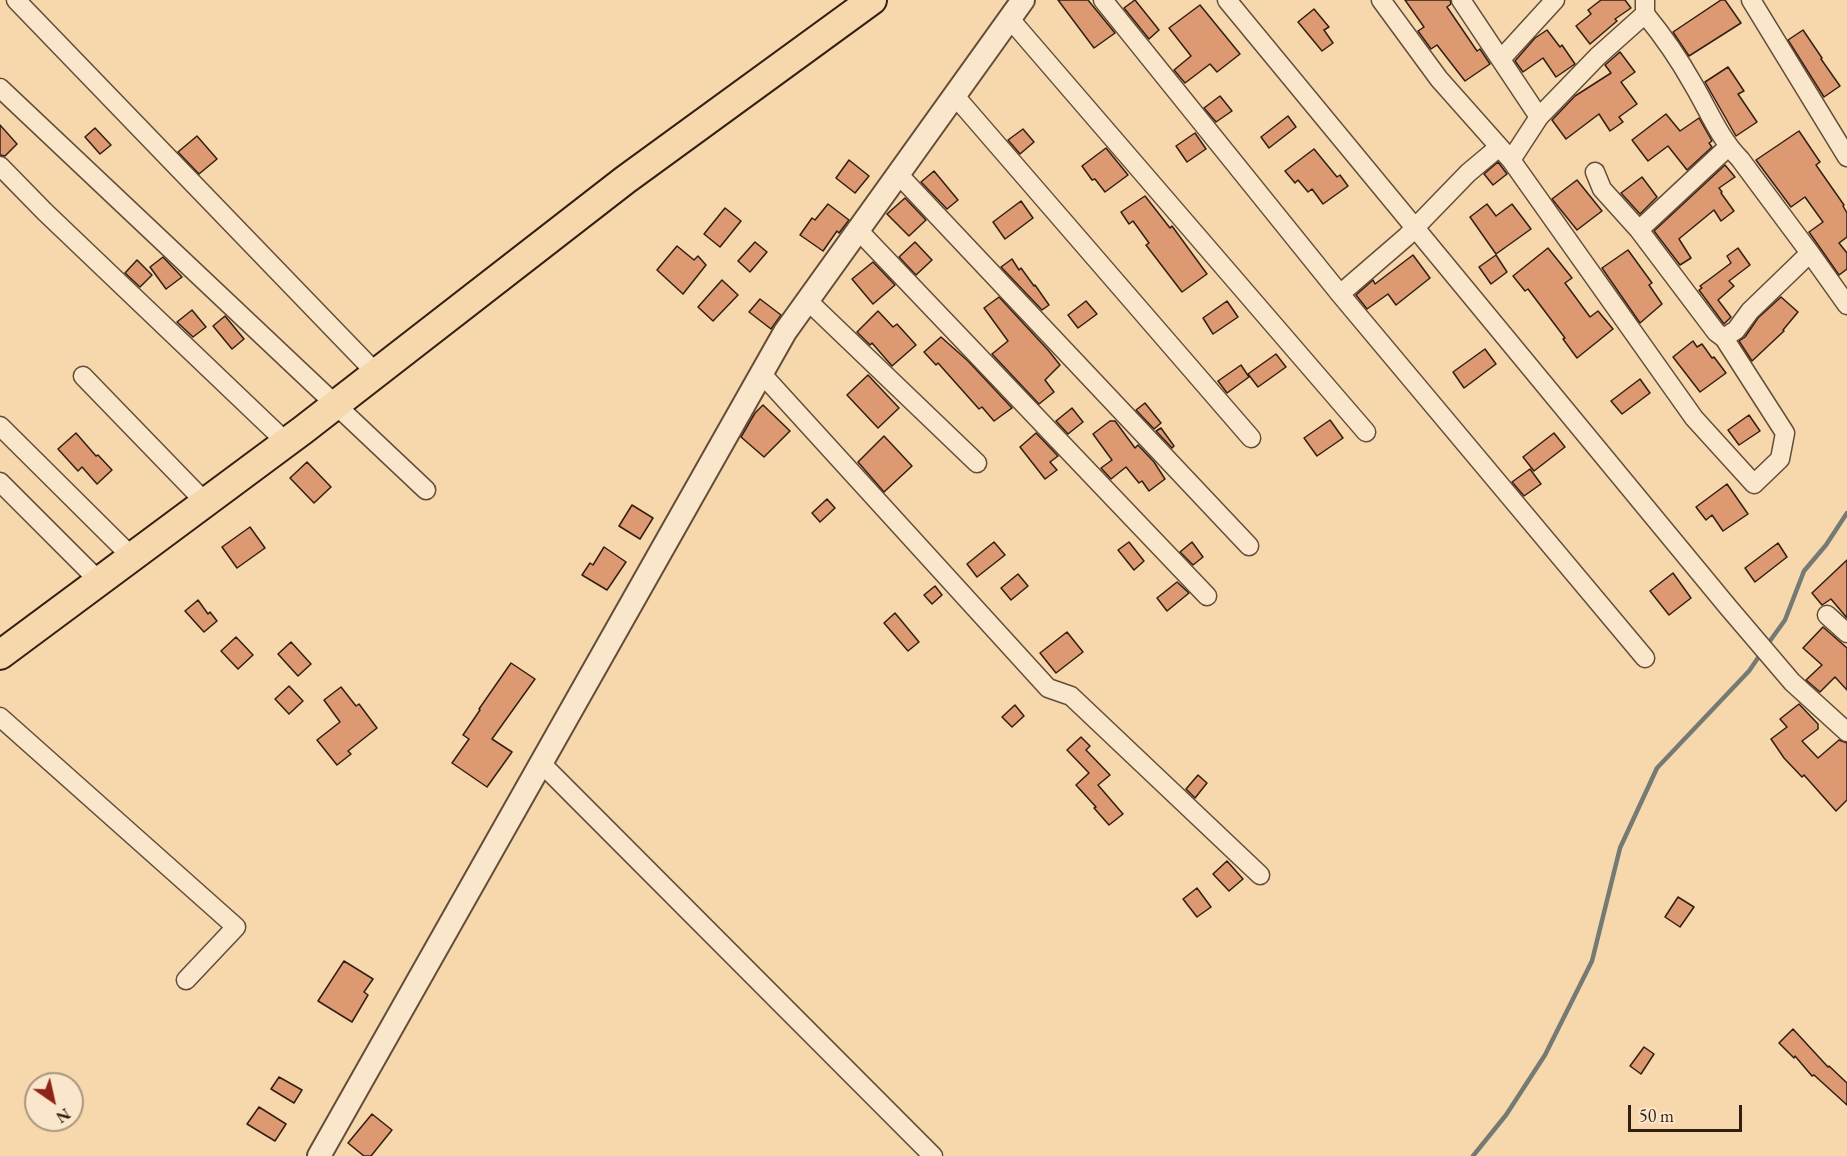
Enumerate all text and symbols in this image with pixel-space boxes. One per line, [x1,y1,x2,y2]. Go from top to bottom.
north arrow [24,1072,84,1132]
scale bar [1631,1093,1745,1131]
text: N [52,1103,74,1128]
text: 50 m [1639,1104,1674,1127]

